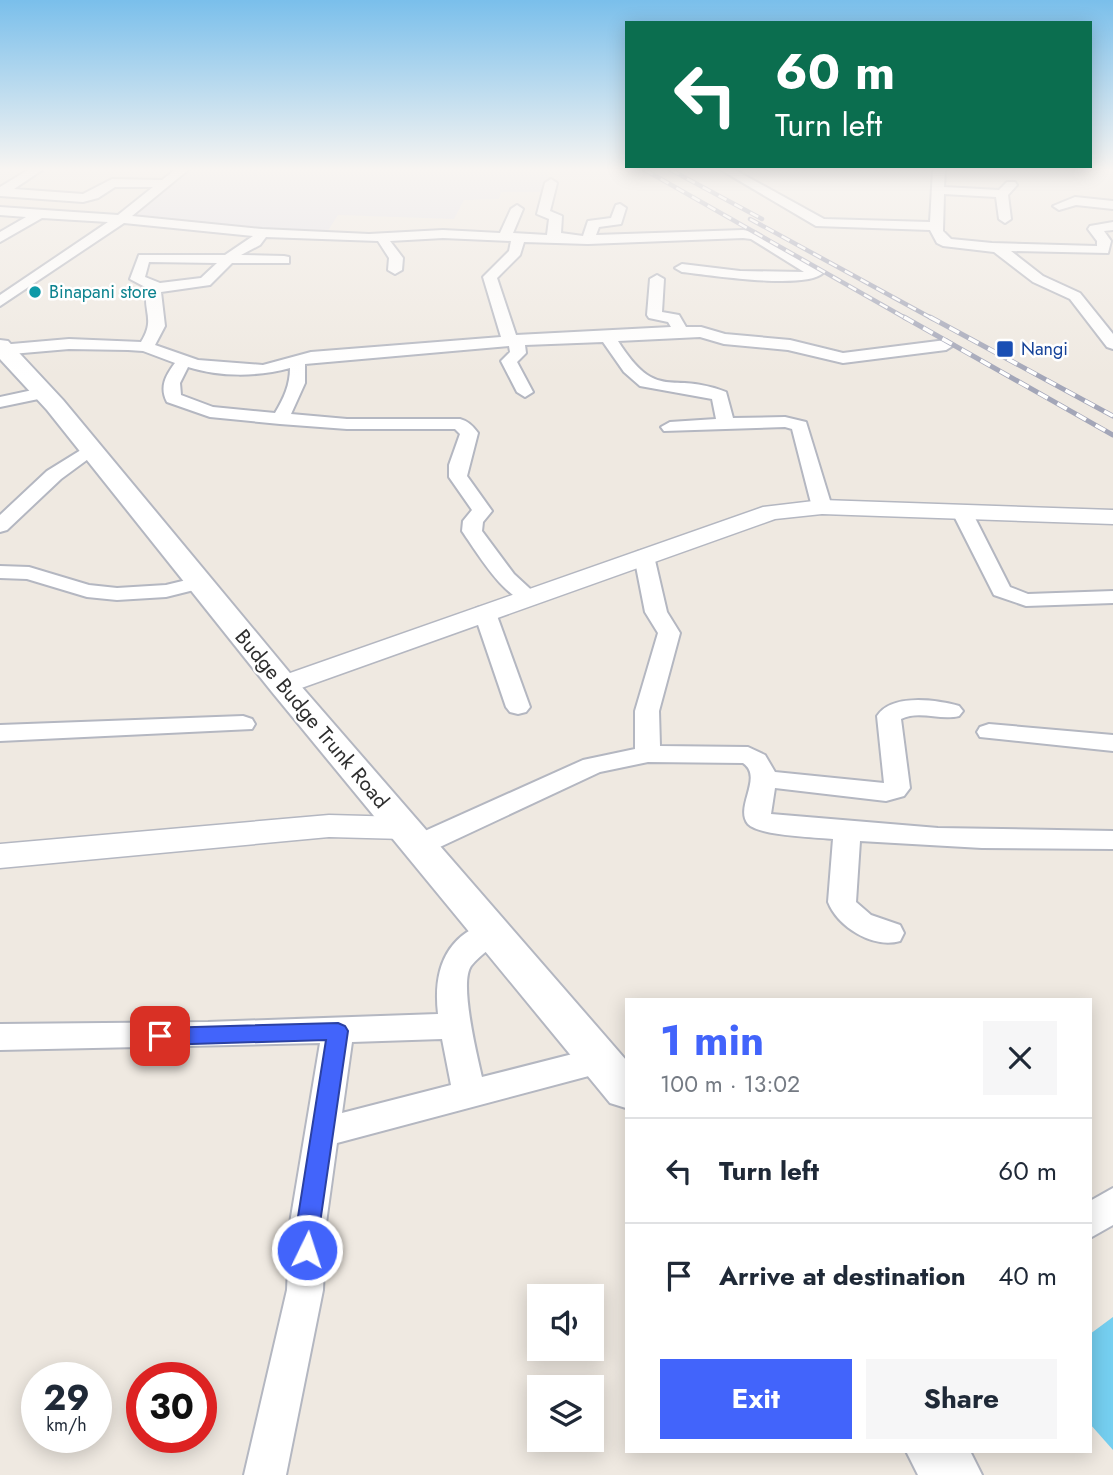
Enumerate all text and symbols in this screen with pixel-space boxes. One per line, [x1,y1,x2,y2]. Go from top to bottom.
text: 60 m [775,37,895,107]
icon: left [660,49,751,140]
text: Turn left [775,102,882,148]
place label: Binapani store [49,279,157,305]
marker: Binapani store [27,284,43,300]
place label: Nangi [1021,336,1068,362]
marker: Nangi [995,339,1015,359]
street label: Budge Budge Trunk Road [228,623,396,815]
pin [130,1006,190,1066]
text: 1 min [660,1010,764,1071]
icon: arrive [141,1017,179,1055]
button: close [983,1021,1057,1095]
text: 100 m · 13:02 [660,1067,800,1101]
icon: left [660,1152,698,1190]
text: Turn left [719,1152,819,1190]
text: 60 m [998,1152,1057,1190]
position arrow [270,1213,344,1287]
icon: arrive [660,1257,698,1295]
text: Arrive at destination [719,1257,966,1295]
text: 40 m [998,1257,1057,1295]
map controls [527,1284,604,1452]
button: sound [527,1284,604,1361]
button: Exit [660,1359,852,1439]
button: Share [866,1359,1057,1439]
speed limit sign: 30 [126,1362,217,1453]
text: 29 [43,1373,90,1423]
button: layers [527,1375,604,1452]
text: km/h [46,1412,87,1438]

